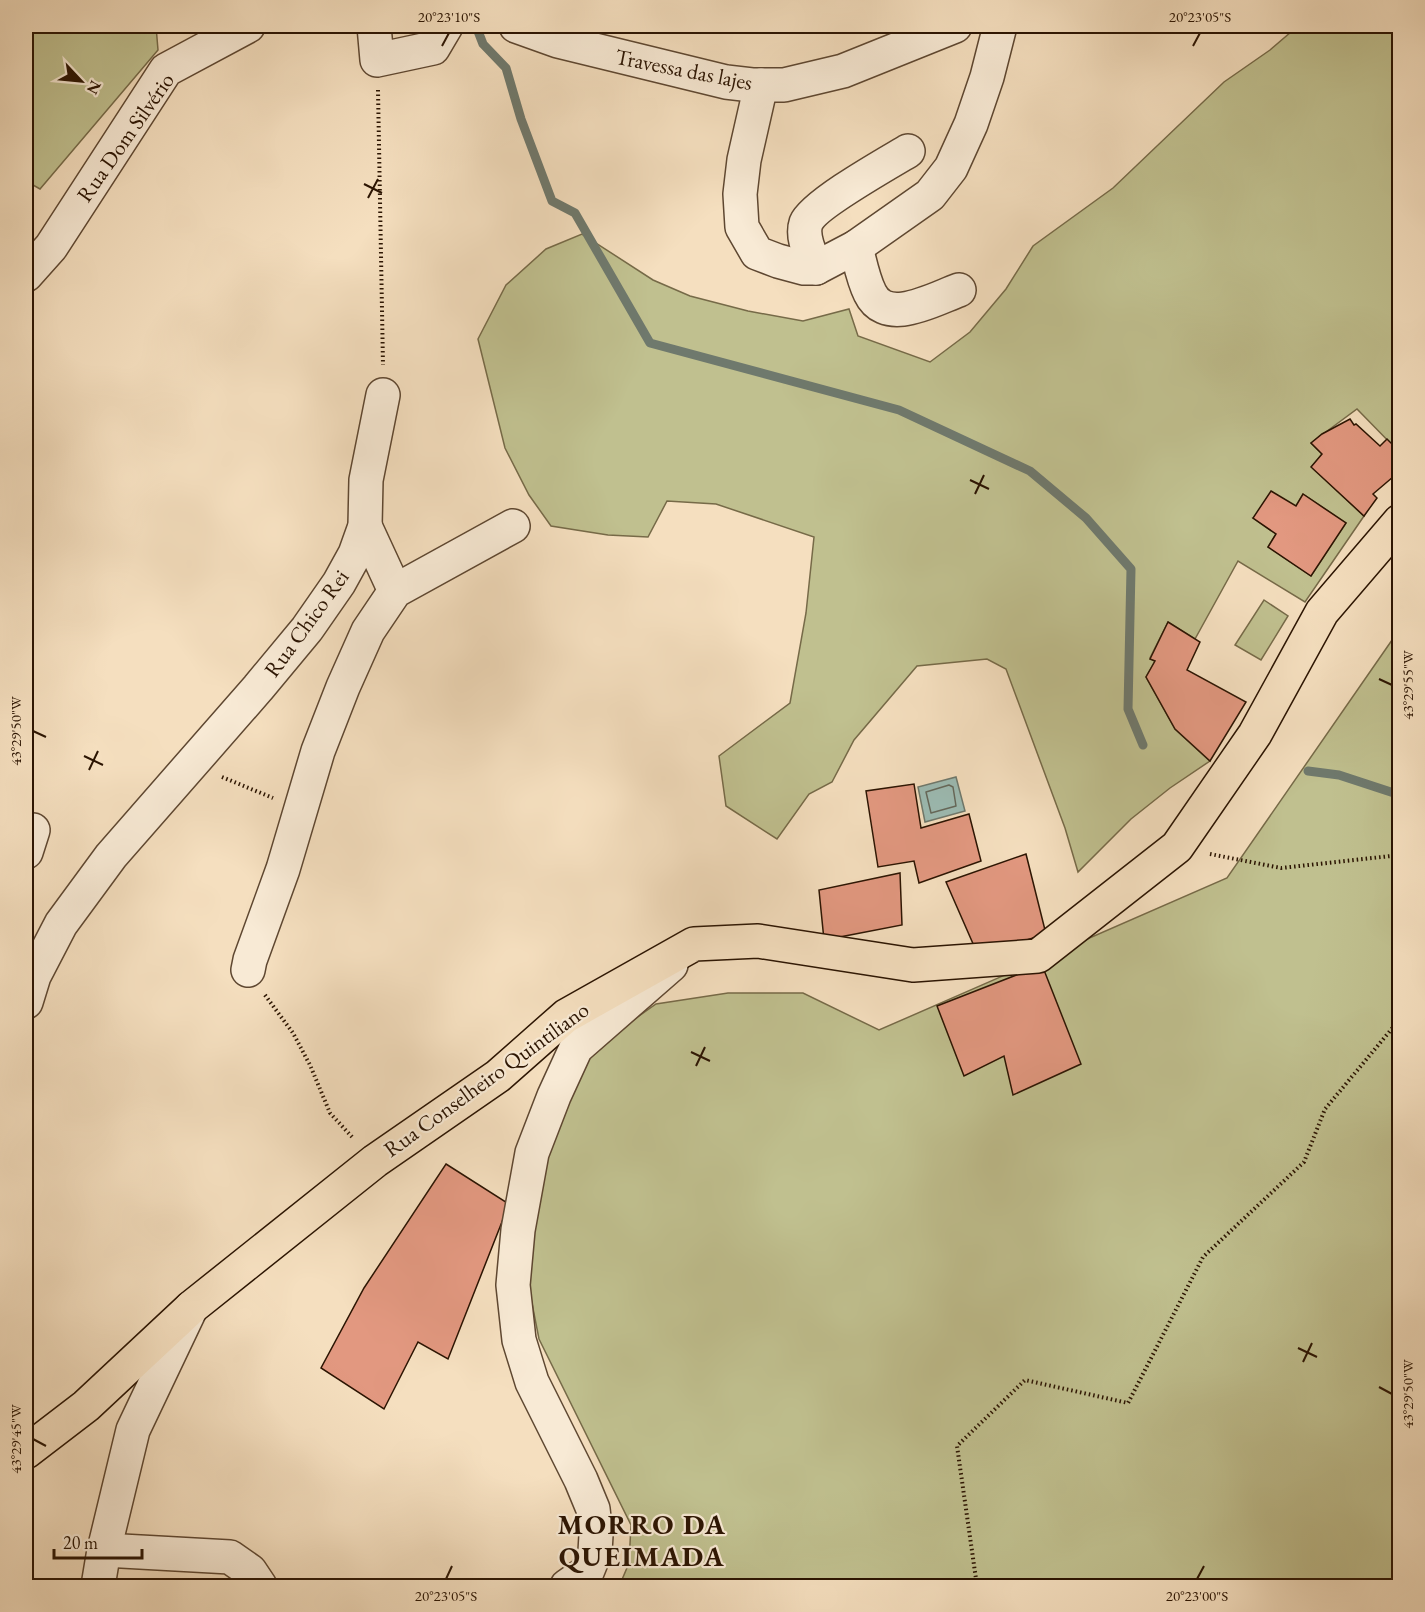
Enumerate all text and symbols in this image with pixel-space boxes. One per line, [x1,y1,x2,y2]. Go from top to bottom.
text: 20°23'10"S [418,7,480,26]
text: 20°23'05"S [1169,7,1231,26]
street label: Travessa das lajes [613,42,755,97]
north arrow [51,51,111,111]
street label: Rua Dom Silvério [70,67,181,208]
text: N [82,77,106,98]
street label: Rua Chico Rei [258,564,355,683]
text: 43°29'55"W [1398,650,1417,720]
text: 43°29'50"W [6,696,25,766]
street label: Rua Conselheiro Quintiliano [378,995,595,1164]
text: 43°29'50"W [1398,1359,1417,1429]
text: 43°29'45"W [6,1404,25,1474]
district label: MORRO DA QUEIMADA [557,1506,727,1574]
scale bar [54,1522,142,1560]
text: 20 m [63,1531,98,1554]
text: 20°23'05"S [415,1586,477,1605]
text: 20°23'00"S [1166,1586,1228,1605]

